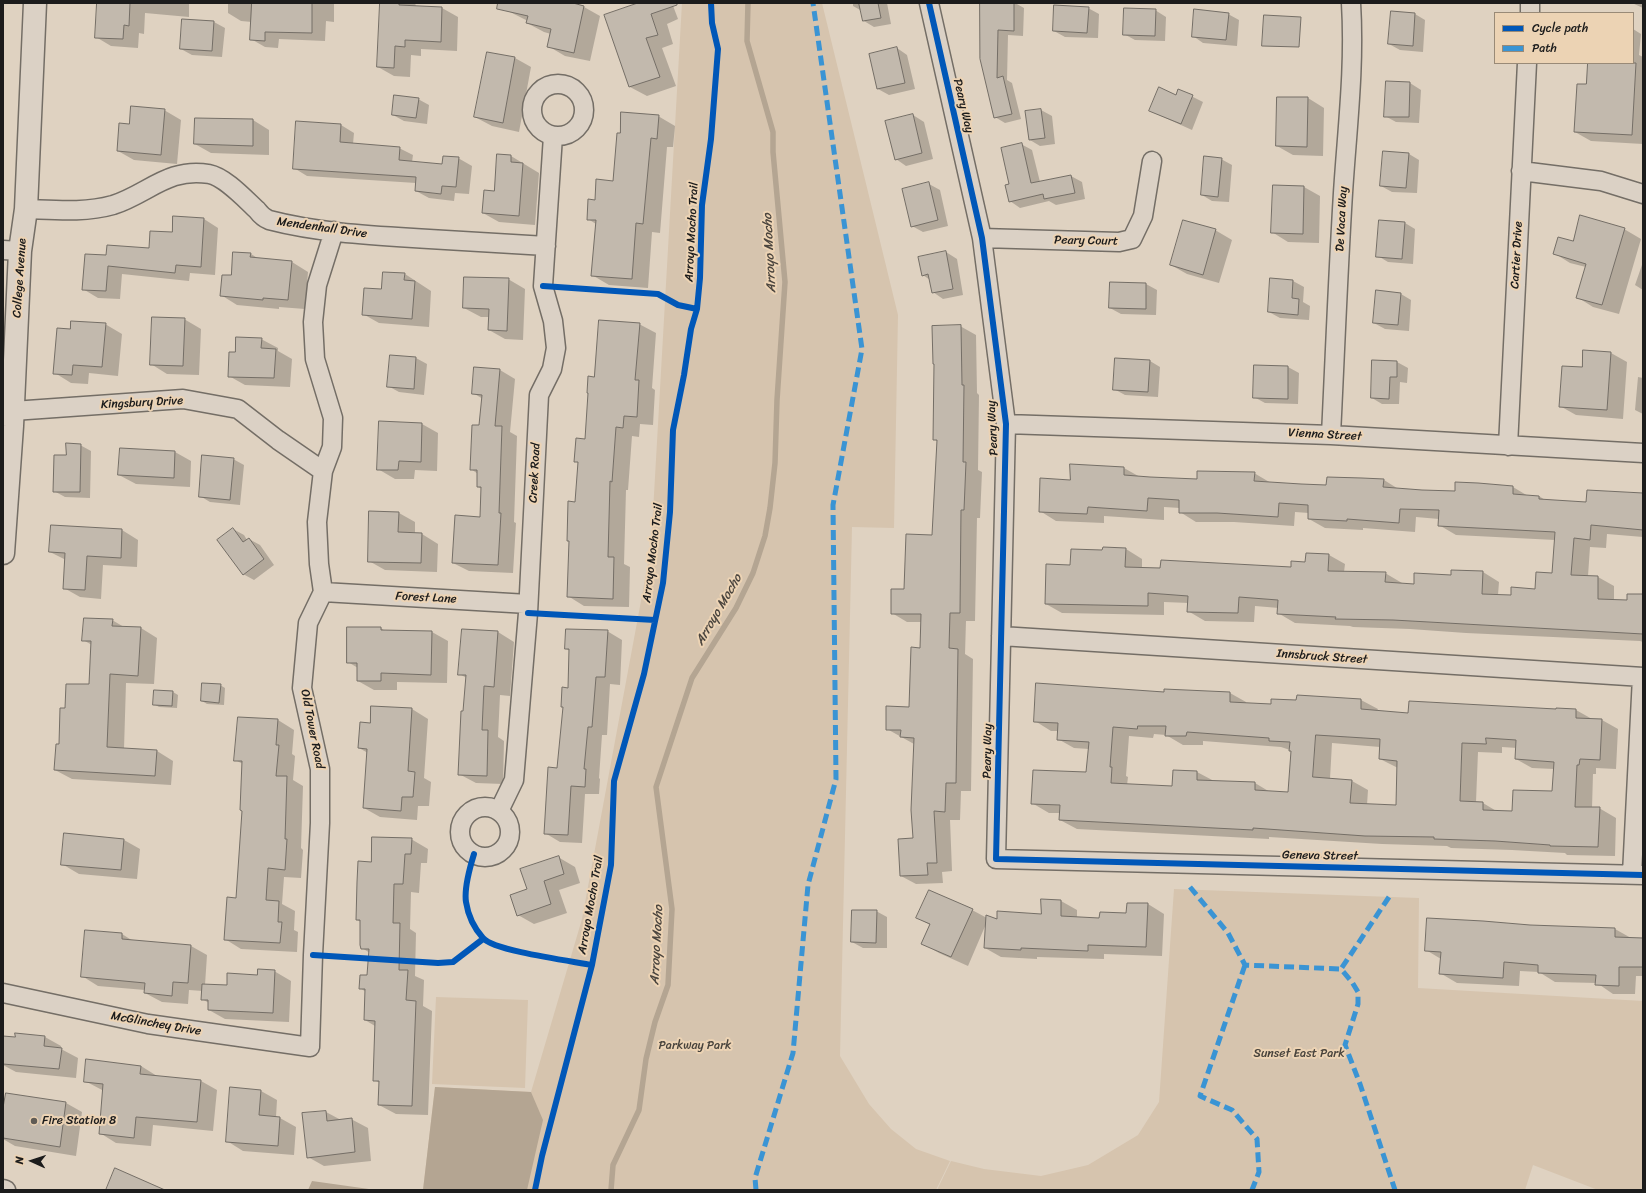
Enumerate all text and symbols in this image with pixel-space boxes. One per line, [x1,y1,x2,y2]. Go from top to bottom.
legend [1494,12,1634,64]
text: Cycle path [1532,17,1588,39]
text: Path [1532,37,1557,59]
street label: Peary Way [950,77,976,135]
street label: Arroyo Mocho Trail [682,182,702,282]
street label: De Vaca Way [1333,186,1351,252]
water label: Arroyo Mocho [760,213,780,293]
street label: Mendenhall Drive [276,215,368,241]
street label: Cartier Drive [1508,221,1526,289]
street label: Peary Court [1054,233,1118,249]
street label: College Avenue [10,238,30,318]
street label: Kingsbury Drive [100,394,184,412]
street label: Peary Way [984,400,1002,456]
street label: Vienna Street [1288,426,1362,444]
street label: Creek Road [526,443,544,503]
street label: Arroyo Mocho Trail [640,503,666,603]
water label: Arroyo Mocho [692,572,746,648]
street label: Forest Lane [395,589,457,607]
street label: Innsbruck Street [1276,647,1368,667]
street label: Old Tower Road [297,688,327,770]
street label: Peary Way [980,723,996,779]
street label: Geneva Street [1282,848,1358,864]
street label: Arroyo Mocho Trail [575,855,607,955]
water label: Arroyo Mocho [647,905,667,985]
street label: McGlinchey Drive [110,1009,202,1039]
park label: Parkway Park [659,1039,731,1053]
park label: Sunset East Park [1253,1047,1345,1061]
place label: Fire Station 8 [42,1114,116,1128]
marker: Fire Station 8 [29,1116,39,1126]
north arrow [12,1141,52,1181]
text: N [10,1156,29,1165]

